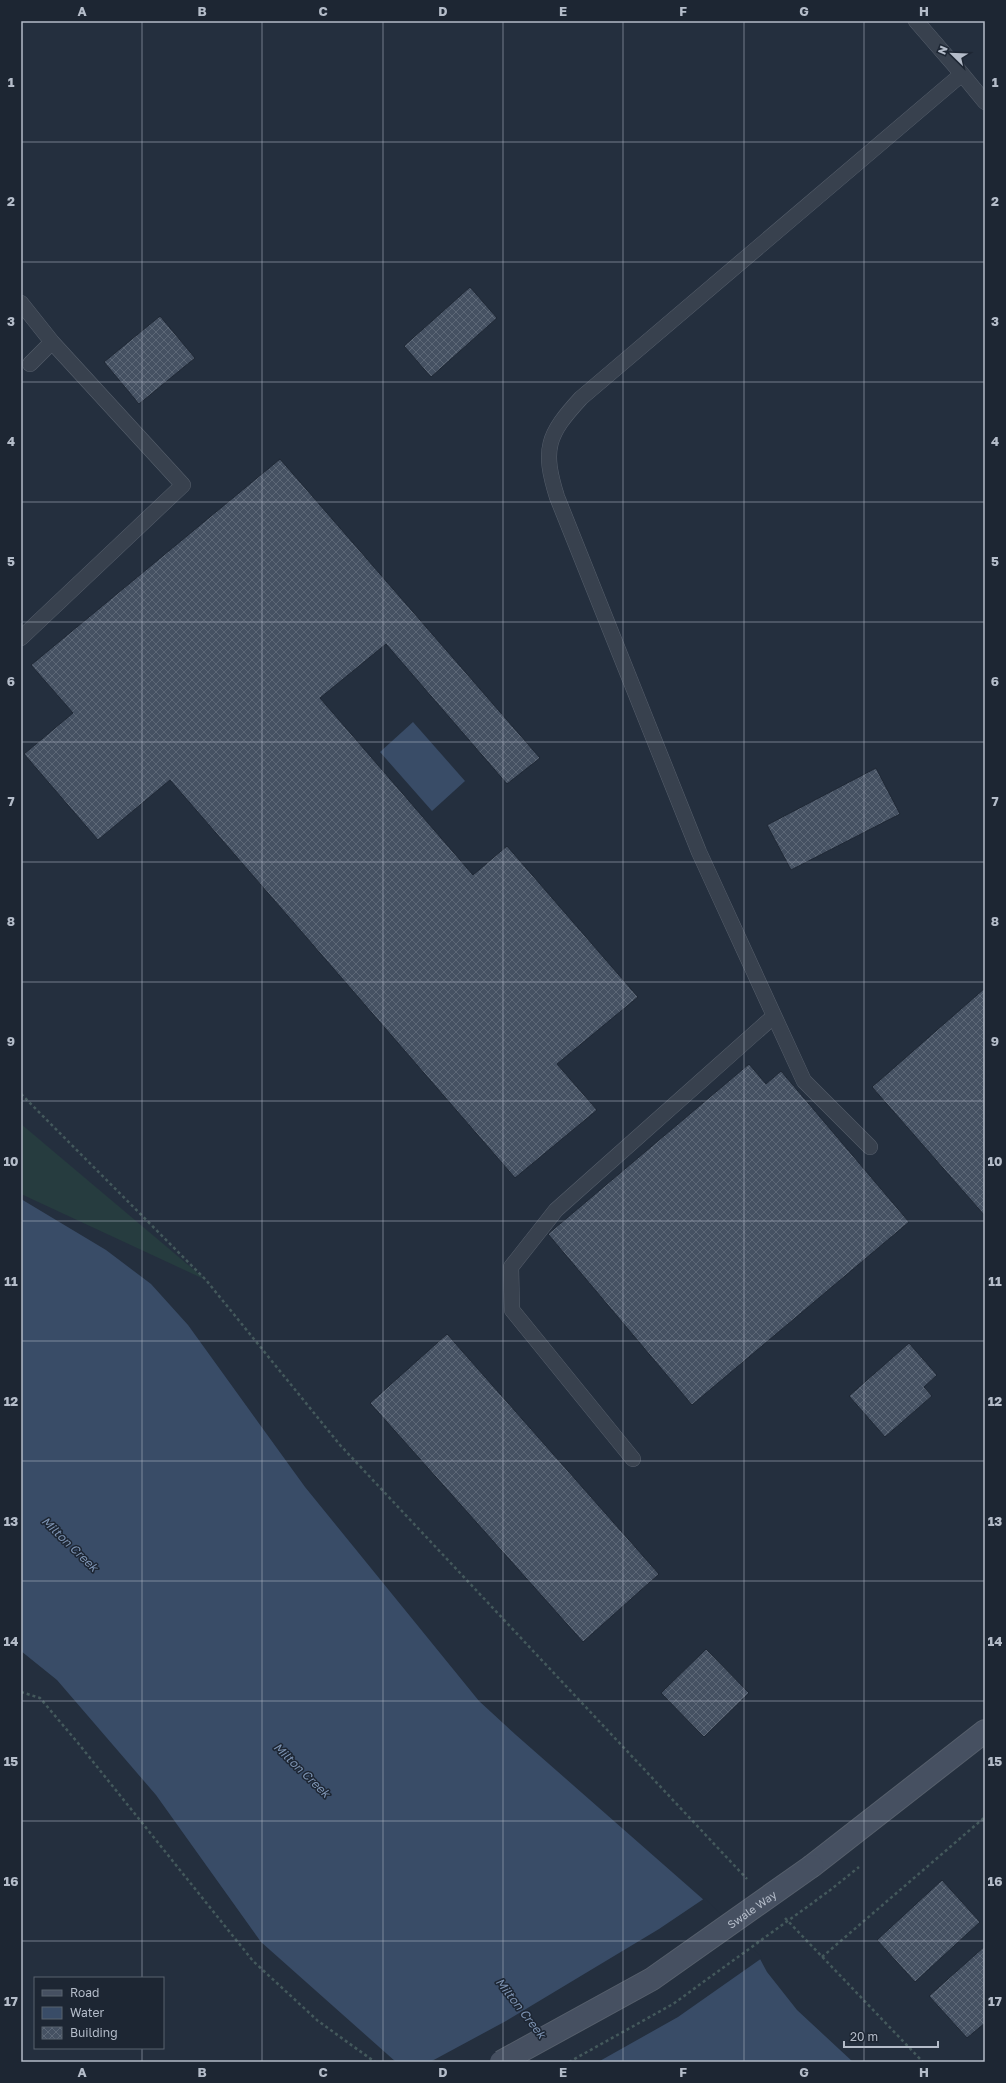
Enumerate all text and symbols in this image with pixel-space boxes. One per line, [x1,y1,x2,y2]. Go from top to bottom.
text: A [77,3,87,19]
text: B [197,3,207,19]
text: C [318,3,328,19]
text: D [438,3,448,19]
text: E [559,3,567,19]
text: F [679,3,687,19]
text: G [799,3,809,19]
text: H [919,3,929,19]
north arrow [932,34,972,74]
text: N [935,44,950,56]
text: 1 [8,74,15,90]
text: 1 [992,74,999,90]
text: 2 [7,193,15,209]
text: 2 [991,193,999,209]
text: 3 [7,313,15,329]
text: 3 [991,313,999,329]
text: 4 [7,433,15,449]
text: 4 [991,433,999,449]
text: 5 [7,553,15,569]
text: 5 [991,553,999,569]
text: 6 [7,673,15,689]
text: 6 [991,673,999,689]
text: 7 [7,793,15,809]
text: 7 [991,793,999,809]
text: 8 [7,913,15,929]
text: 8 [991,913,999,929]
text: 9 [7,1033,15,1049]
text: 9 [991,1033,999,1049]
text: 10 [3,1153,19,1169]
text: 10 [987,1153,1003,1169]
text: 11 [4,1273,18,1289]
text: 11 [988,1273,1002,1289]
text: 12 [4,1393,18,1409]
text: 12 [988,1393,1002,1409]
text: 13 [4,1513,18,1529]
water label: Milton Creek [39,1513,102,1576]
text: 13 [988,1513,1002,1529]
text: 14 [4,1633,18,1649]
text: 14 [988,1633,1002,1649]
water label: Milton Creek [271,1739,334,1802]
text: 15 [4,1753,18,1769]
text: 15 [988,1753,1002,1769]
text: 16 [4,1873,18,1889]
text: 16 [988,1873,1002,1889]
street label: Swale Way [724,1887,778,1930]
water label: Milton Creek [493,1975,550,2042]
legend [34,1977,164,2049]
text: Road [70,1985,99,2000]
text: 17 [4,1993,18,2009]
text: 17 [988,1993,1002,2009]
text: Water [70,2005,104,2020]
scale bar [844,2023,938,2049]
text: Building [70,2025,118,2040]
text: 20 m [850,2029,878,2044]
text: A [77,2064,87,2080]
text: B [197,2064,207,2080]
text: C [318,2064,328,2080]
text: D [438,2064,448,2080]
text: E [559,2064,567,2080]
text: F [679,2064,687,2080]
text: G [799,2064,809,2080]
text: H [919,2064,929,2080]

